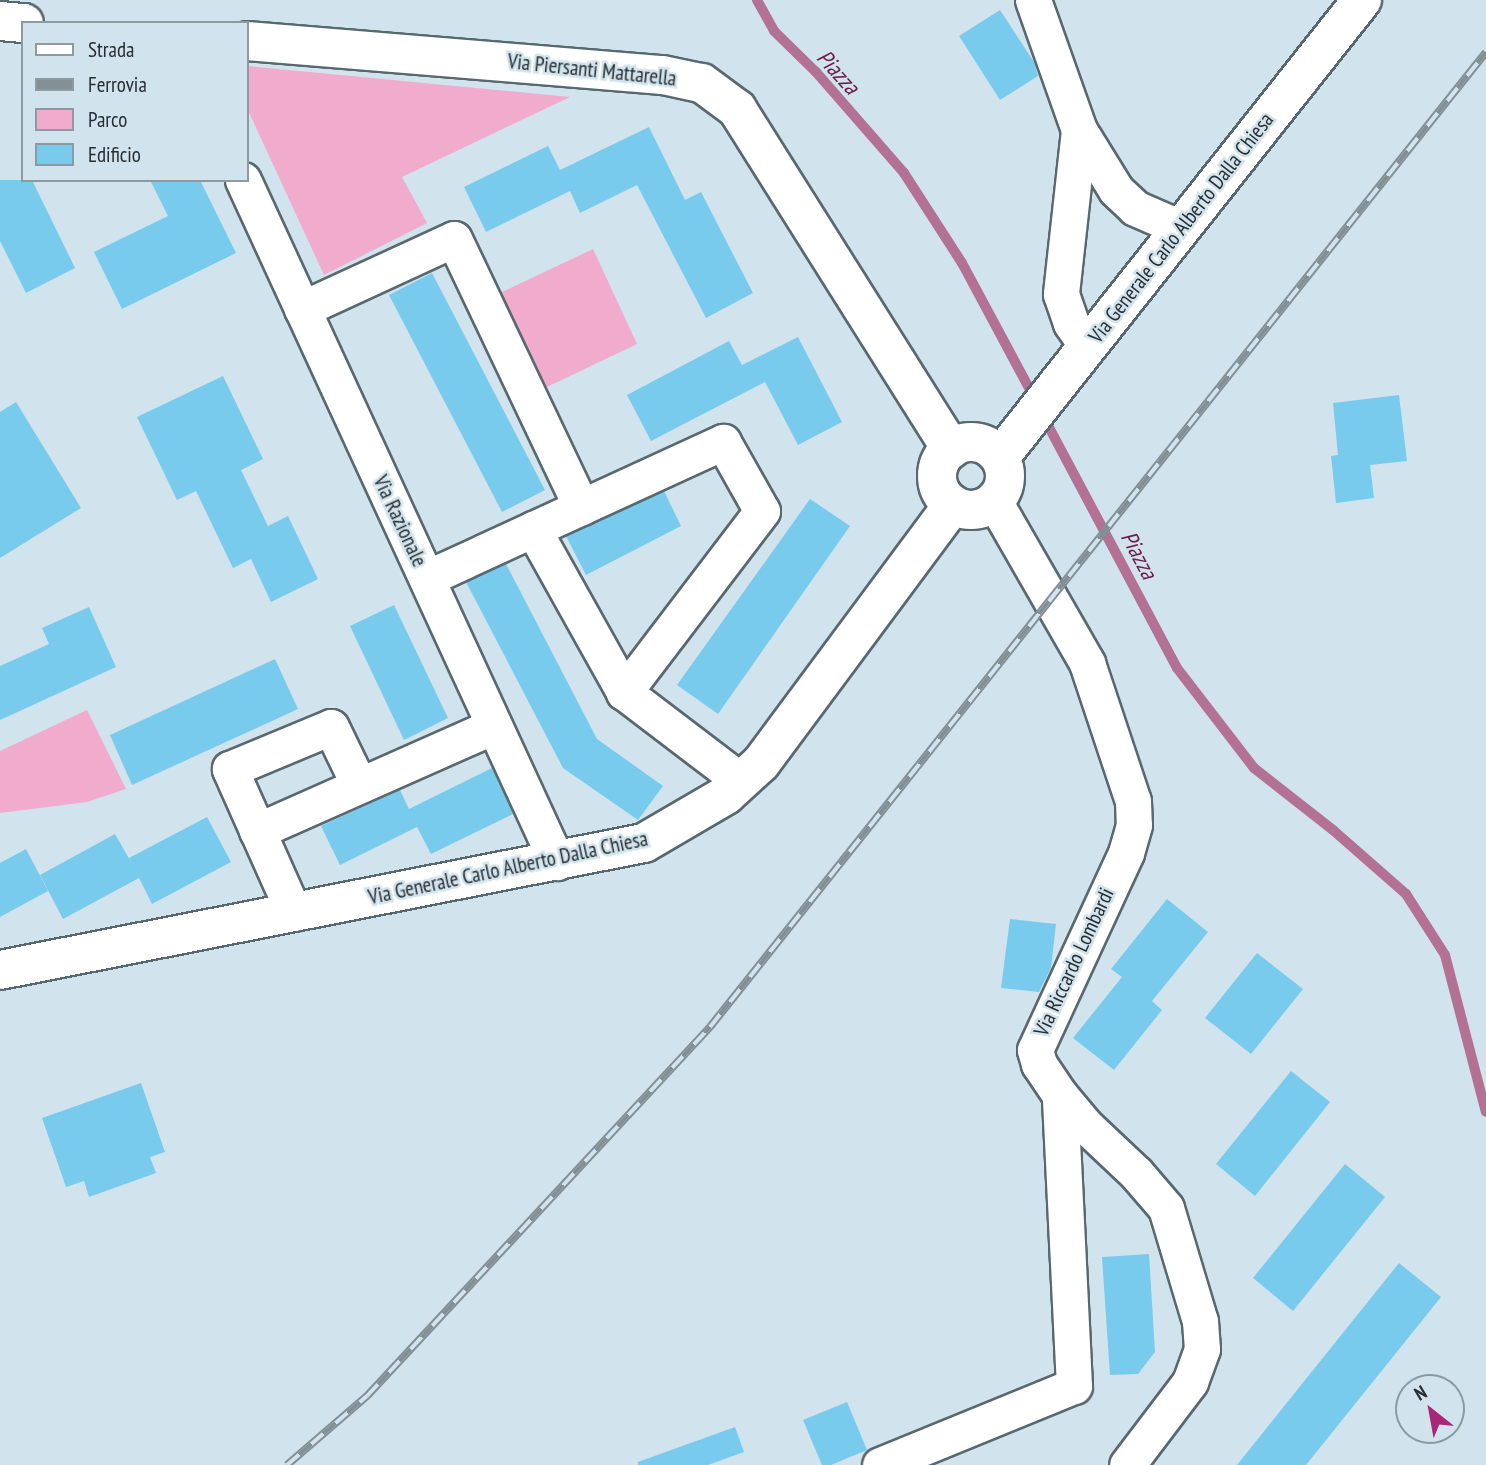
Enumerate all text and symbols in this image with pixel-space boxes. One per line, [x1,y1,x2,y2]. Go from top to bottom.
legend [21,21,248,182]
text: Strada [88,36,134,63]
water label: Piazza [811,44,865,100]
street label: Via Piersanti Mattarella [506,49,678,91]
text: Ferrovia [88,71,147,98]
text: Parco [88,106,127,133]
street label: Via Generale Carlo Alberto Dalla Chiesa [1083,108,1279,348]
text: Edificio [88,141,141,168]
street label: Via Razionale [368,471,432,571]
water label: Piazza [1115,526,1163,584]
street label: Via Generale Carlo Alberto Dalla Chiesa [366,826,650,910]
street label: Via Riccardo Lombardi [1029,884,1119,1040]
north arrow [1395,1374,1465,1444]
text: N [1410,1380,1431,1406]

